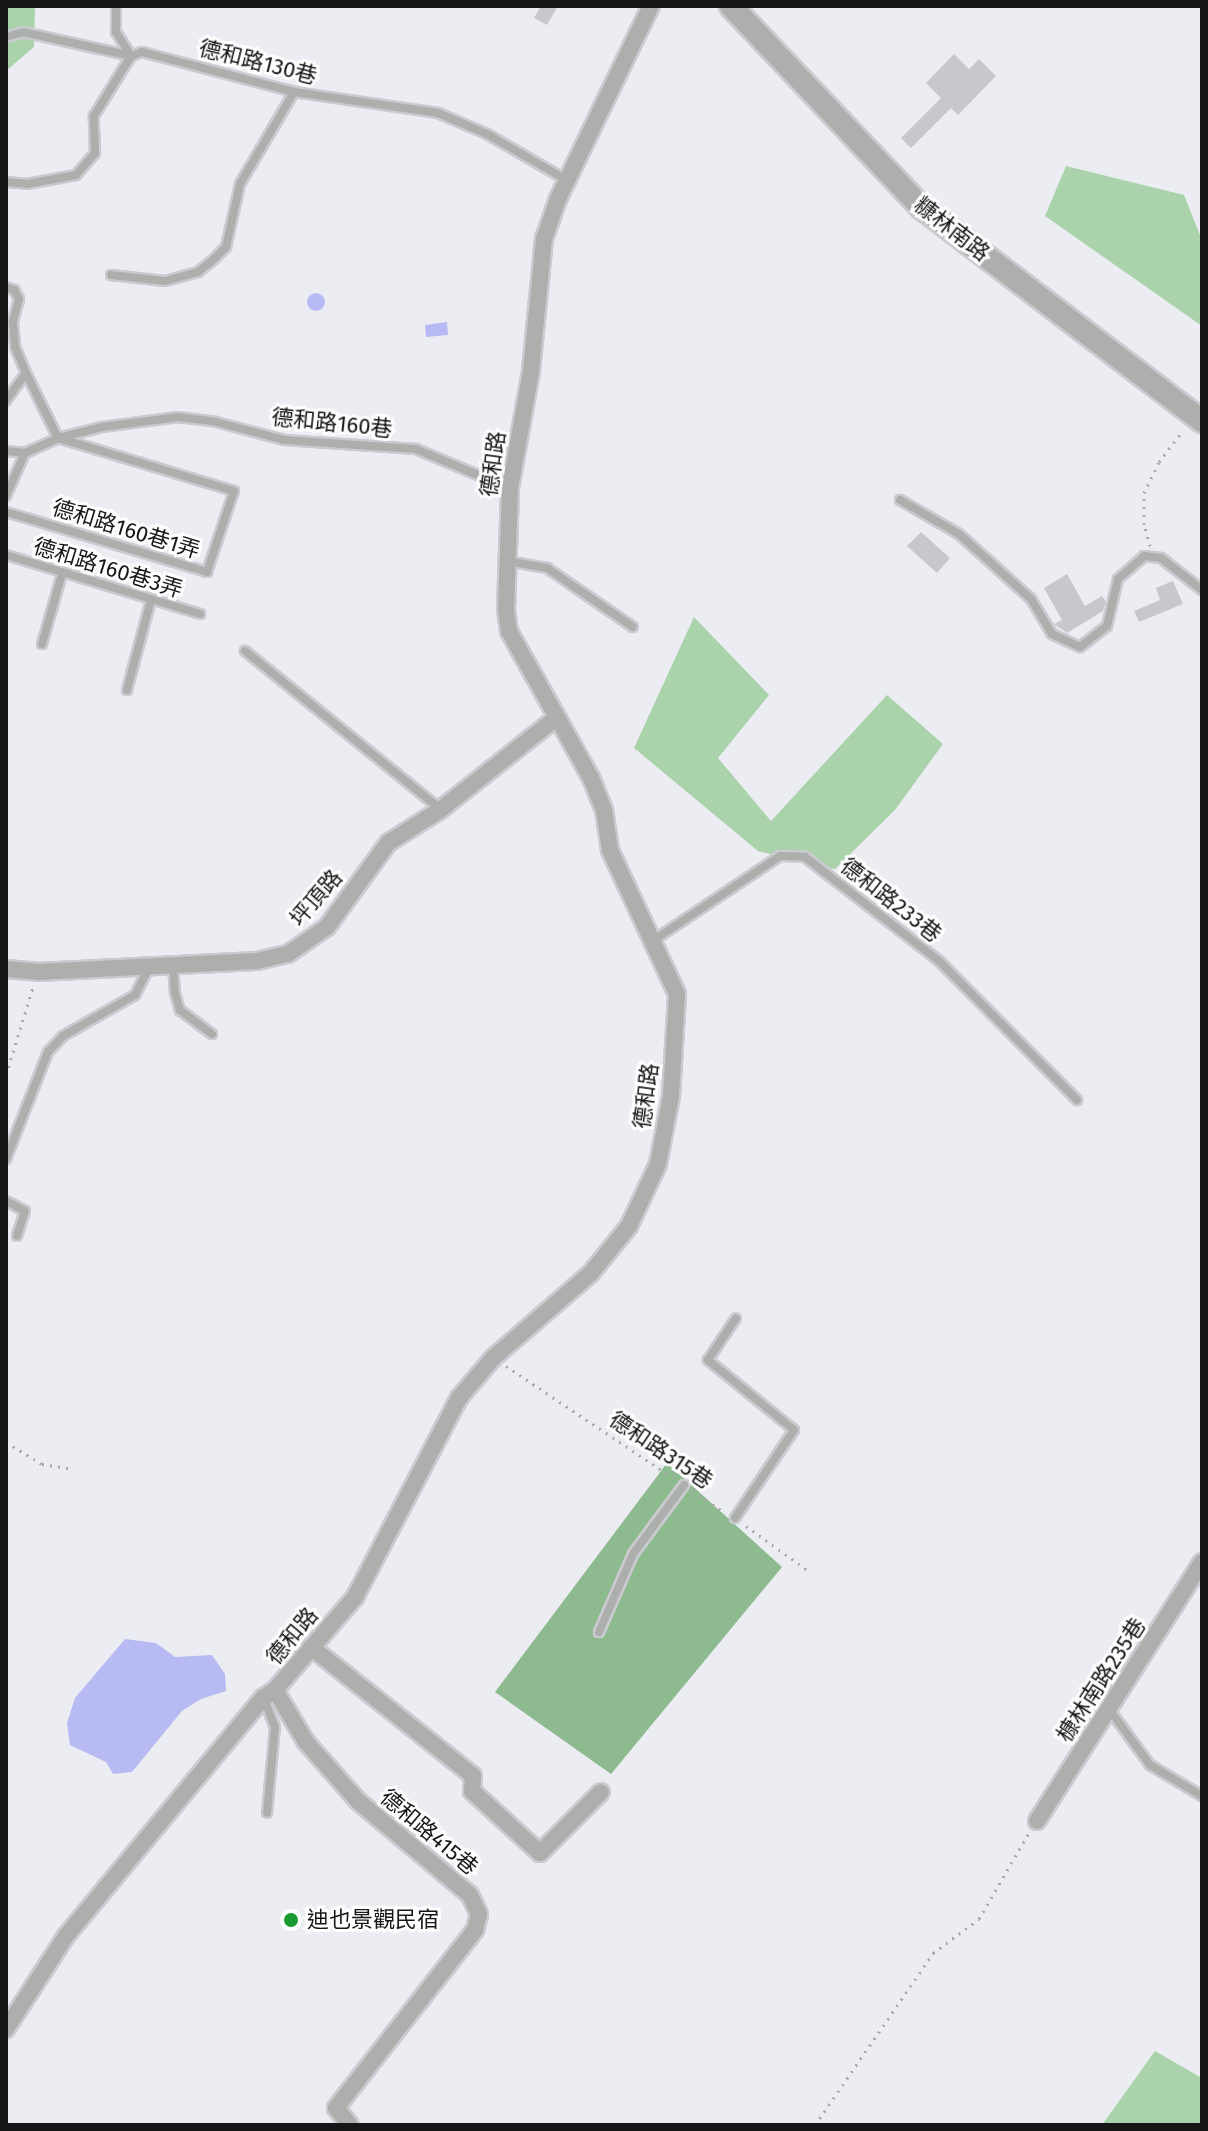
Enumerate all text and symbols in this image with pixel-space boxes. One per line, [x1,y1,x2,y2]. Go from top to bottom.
street label: 德和路130巷 [196,35,320,89]
street label: 糠林南路 [909,192,995,266]
street label: 德和路160巷 [270,404,394,442]
street label: 德和路 [475,429,511,499]
street label: 德和路160巷1弄 [49,494,203,564]
street label: 德和路160巷3弄 [30,533,186,603]
street label: 德和路233巷 [835,852,947,948]
street label: 坪頂路 [284,864,348,932]
street label: 德和路 [628,1061,664,1131]
street label: 德和路315巷 [604,1406,718,1494]
street label: 德和路 [261,1602,323,1670]
street label: 槺林南路235巷 [1051,1613,1151,1747]
street label: 德和路415巷 [375,1784,483,1880]
place label: 迪也景觀民宿 [307,1907,439,1933]
marker: 迪也景觀民宿 [282,1911,300,1929]

